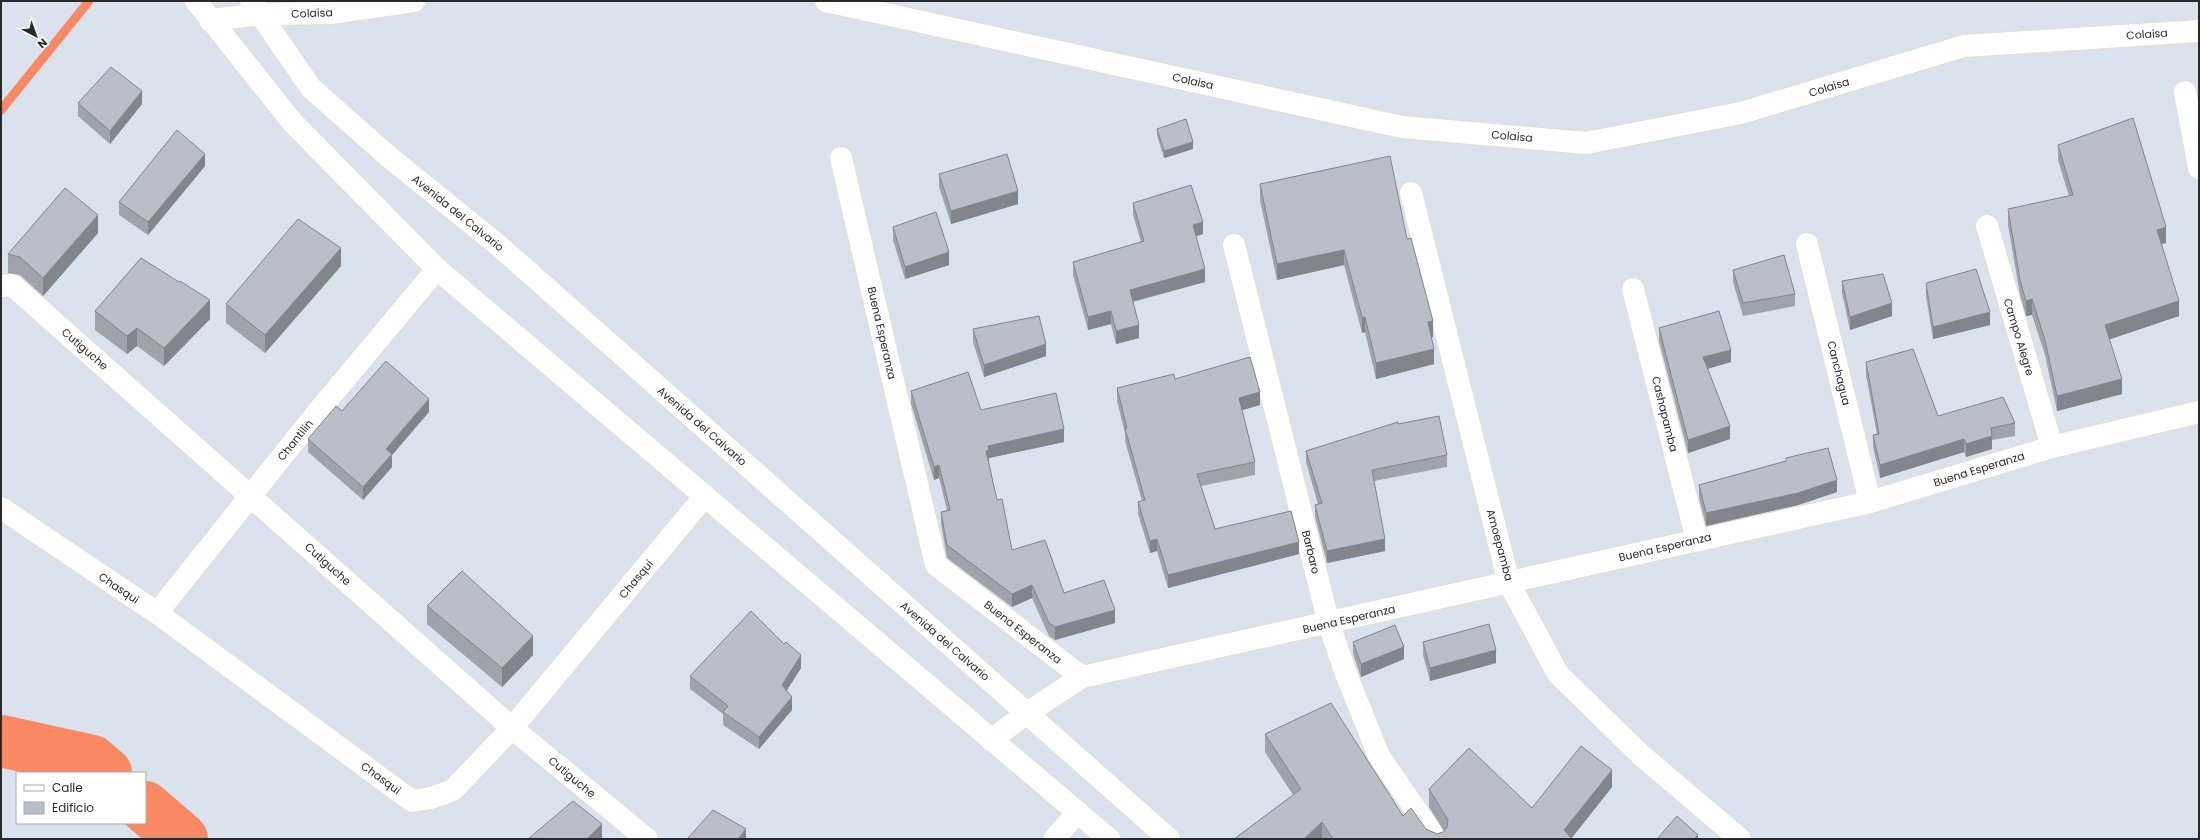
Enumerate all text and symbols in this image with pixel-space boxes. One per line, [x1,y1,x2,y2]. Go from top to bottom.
street label: Colaisa [291,4,333,22]
north arrow [16,16,56,56]
street label: Colaisa [2126,25,2168,43]
text: N [34,35,51,52]
street label: Colaisa [1171,69,1215,93]
street label: Colaisa [1807,73,1851,101]
street label: Colaisa [1491,126,1533,146]
street label: Avenida del Calvario [409,171,507,255]
street label: Buena Esperanza [864,285,900,381]
street label: Campo Alegre [2000,296,2038,378]
street label: Cutiguche [58,324,112,374]
street label: Canchagua [1823,339,1855,407]
street label: Cashapamba [1648,375,1682,453]
street label: Avenida del Calvario [654,383,750,469]
street label: Chantilin [273,416,317,464]
street label: Buena Esperanza [1931,448,2027,490]
street label: Amoepamba [1483,507,1517,583]
street label: Barbaro [1298,529,1324,575]
street label: Buena Esperanza [1617,529,1713,565]
street label: Cutiguche [301,539,355,589]
street label: Chasqui [615,556,657,602]
street label: Chasqui [95,569,143,608]
street label: Buena Esperanza [981,597,1065,667]
street label: Avenida del Calvario [897,598,993,684]
street label: Buena Esperanza [1301,601,1397,637]
street label: Cutiguche [545,752,599,802]
street label: Chasqui [358,758,404,798]
legend [16,772,146,824]
text: Calle [52,779,83,796]
text: Edificio [52,799,94,816]

